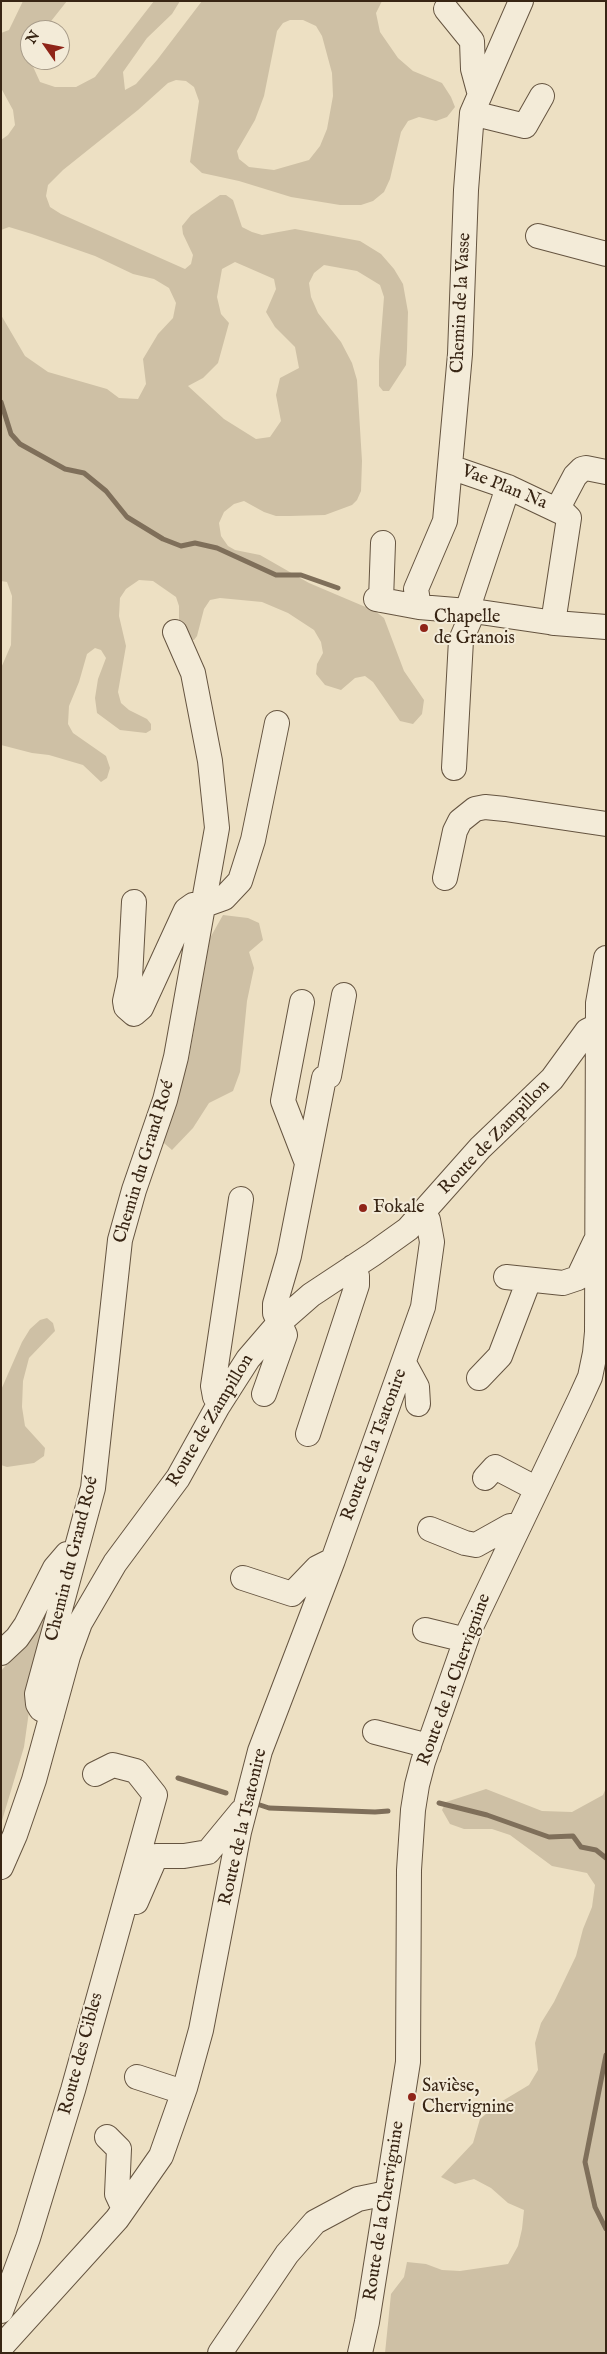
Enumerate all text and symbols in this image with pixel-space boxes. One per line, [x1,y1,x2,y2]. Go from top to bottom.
north arrow [20,20,70,70]
text: N [22,27,44,47]
street label: Chemin de la Vasse [448,232,476,374]
street label: Vae Plan Na [458,461,550,515]
place label: Chapelle de Granois [434,607,515,650]
marker: Chapelle de Granois [418,622,430,634]
street label: Route de Zampillon [435,1076,555,1200]
street label: Chemin du Grand Roé [110,1078,180,1246]
place label: Fokale [373,1197,424,1219]
marker: Fokale [357,1202,369,1214]
street label: Route de Zampillon [163,1351,259,1491]
street label: Route de la Tsatonire [337,1366,413,1524]
street label: Chemin du Grand Roé [42,1474,104,1644]
street label: Route de la Chervignine [414,1591,496,1769]
street label: Route de la Tsatonire [215,1746,273,1908]
street label: Route des Cibles [55,1991,109,2117]
place label: Savièse, Chervignine [422,2076,514,2118]
marker: Savièse, Chervignine [406,2091,418,2103]
street label: Route de la Chervignine [360,2120,410,2302]

